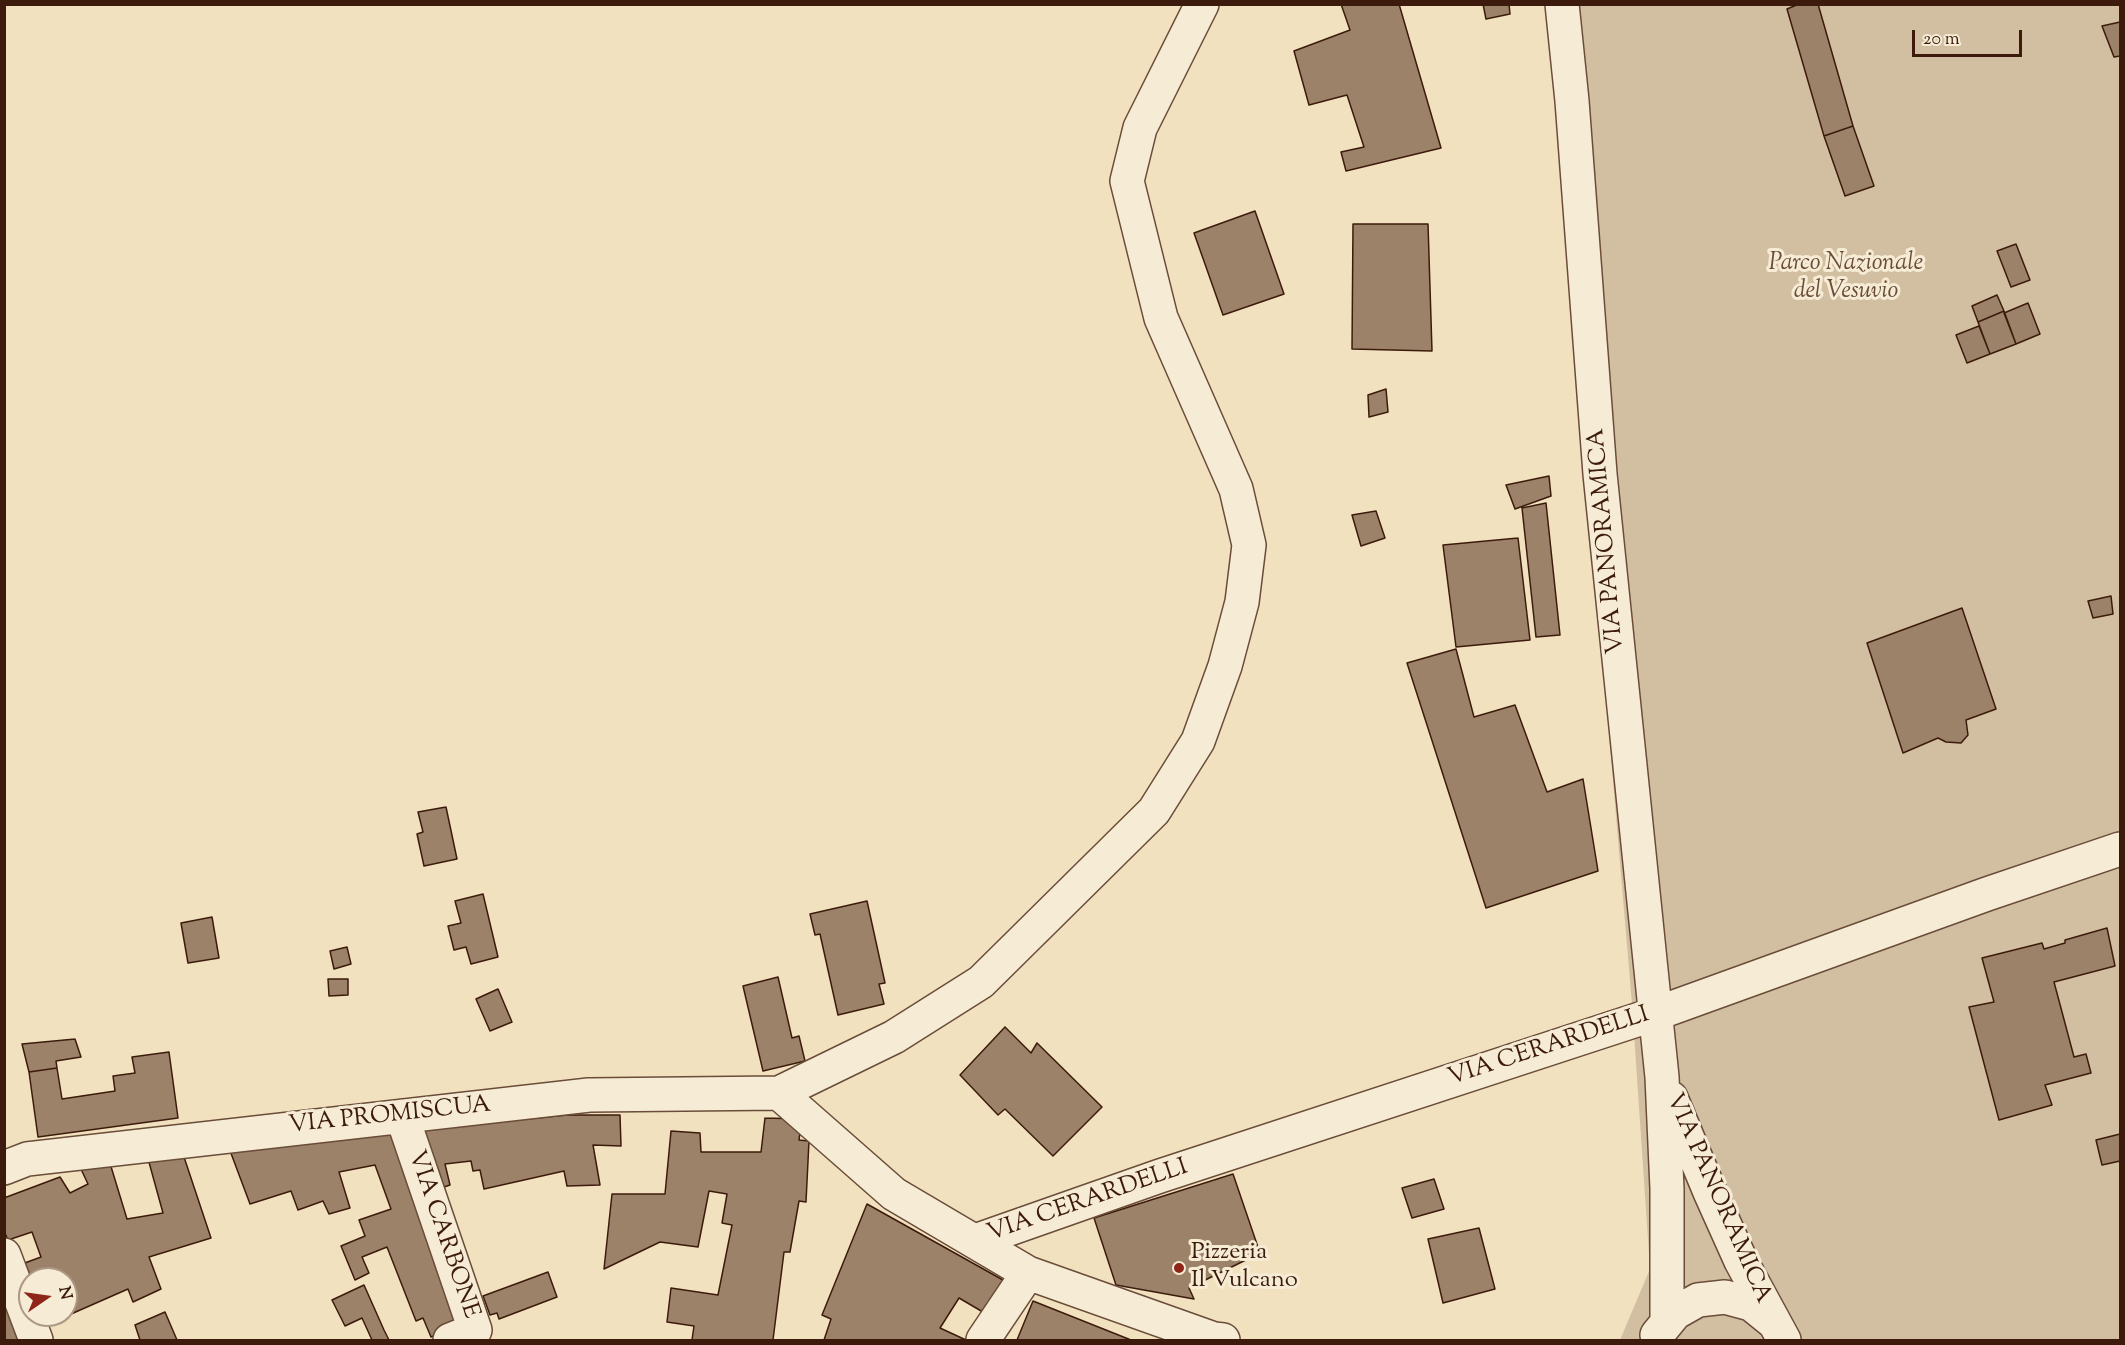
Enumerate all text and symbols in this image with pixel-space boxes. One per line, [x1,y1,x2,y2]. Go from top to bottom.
scale bar [1915,18,2024,56]
text: 20 m [1923,27,1960,53]
park label: Parco Nazionale del Vesuvio [1769,251,1923,307]
street label: VIA PANORAMICA [1584,427,1632,655]
street label: VIA CERARDELLI [1445,1002,1653,1094]
street label: VIA PANORAMICA [1658,1090,1776,1308]
street label: VIA PROMISCUA [287,1092,493,1142]
street label: VIA CARBONE [400,1147,484,1323]
street label: VIA CERARDELLI [984,1154,1192,1250]
place label: Pizzeria Il Vulcano [1191,1240,1298,1296]
marker: Pizzeria Il Vulcano [1172,1261,1186,1275]
north arrow [18,1267,78,1327]
text: N [51,1284,77,1302]

